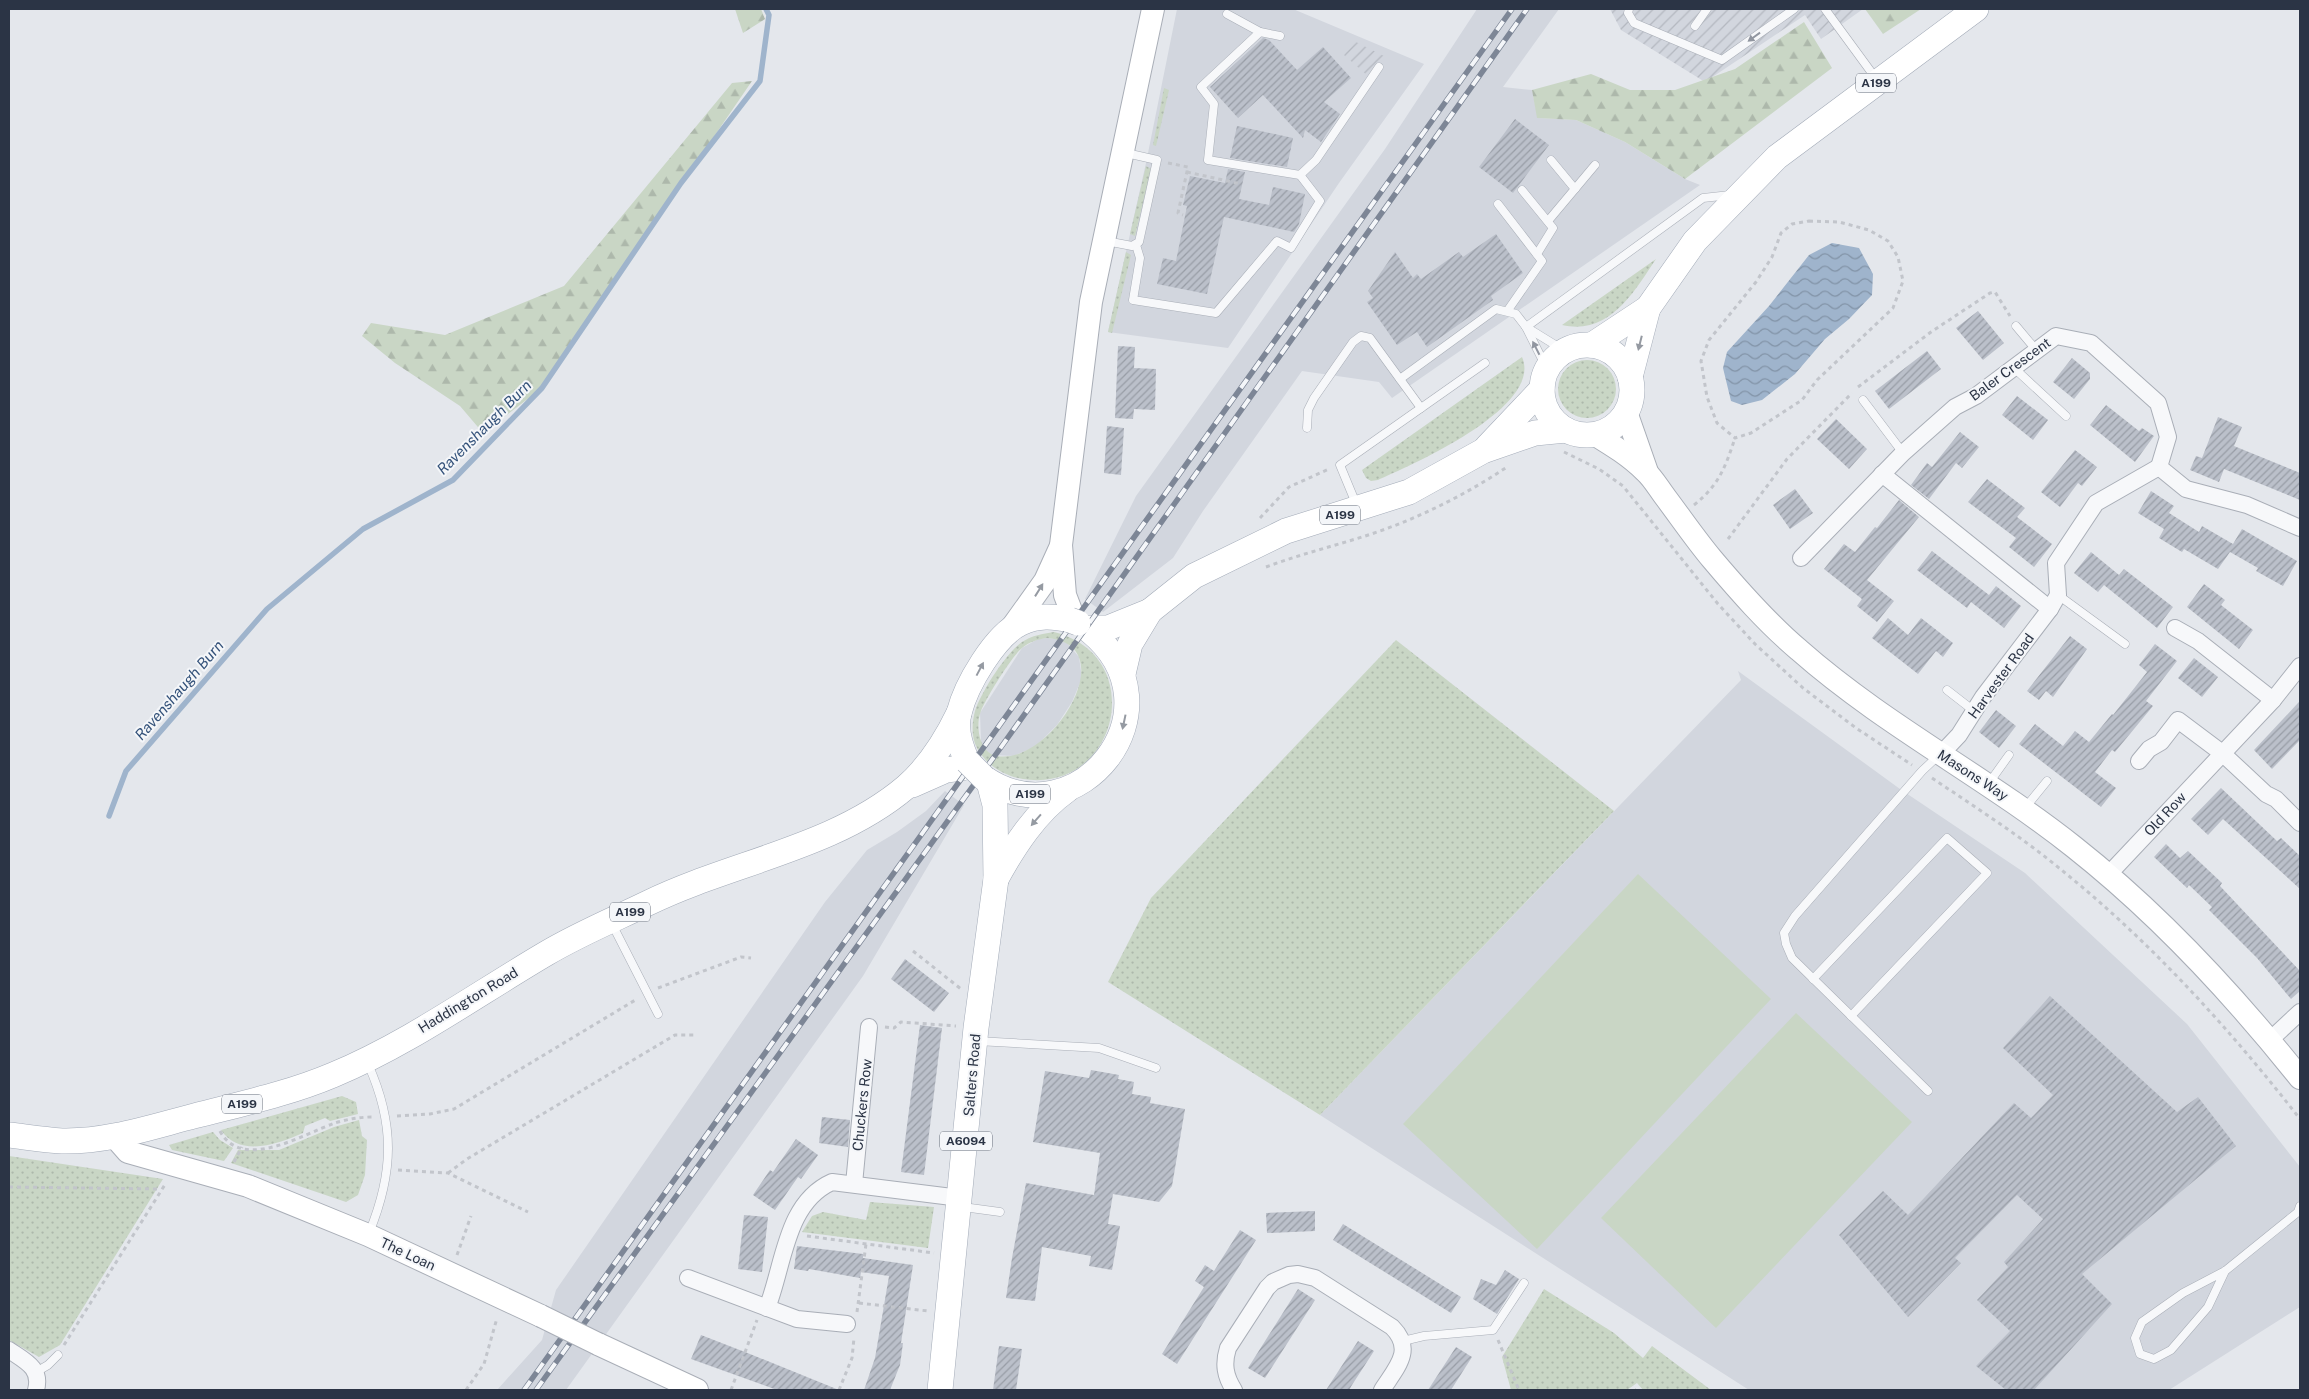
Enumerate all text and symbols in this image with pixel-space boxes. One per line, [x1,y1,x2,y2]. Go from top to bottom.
one-way arrow [1747,32,1761,42]
road number: A199 [1856,74,1896,92]
street label: Baler Crescent [1966,334,2054,404]
one-way arrow [1636,335,1644,350]
one-way arrow [1532,341,1540,355]
water label: Ravenshaugh Burn [433,376,535,478]
road number: A199 [1320,506,1360,524]
one-way arrow [1034,584,1043,597]
street label: Harvester Road [1965,630,2037,722]
water label: Ravenshaugh Burn [131,637,227,743]
one-way arrow [976,662,984,676]
one-way arrow [1120,714,1128,729]
street label: Masons Way [1935,746,2012,804]
road number: A199 [1010,784,1050,804]
street label: Old Row [2141,789,2189,839]
one-way arrow [1031,814,1042,826]
road number: A199 [610,902,650,922]
street label: Haddington Road [415,964,521,1036]
street label: Salters Road [960,1033,984,1117]
street label: Chuckers Row [849,1058,875,1152]
road number: A199 [222,1094,262,1114]
road number: A6094 [940,1132,992,1150]
street label: The Loan [378,1234,438,1274]

